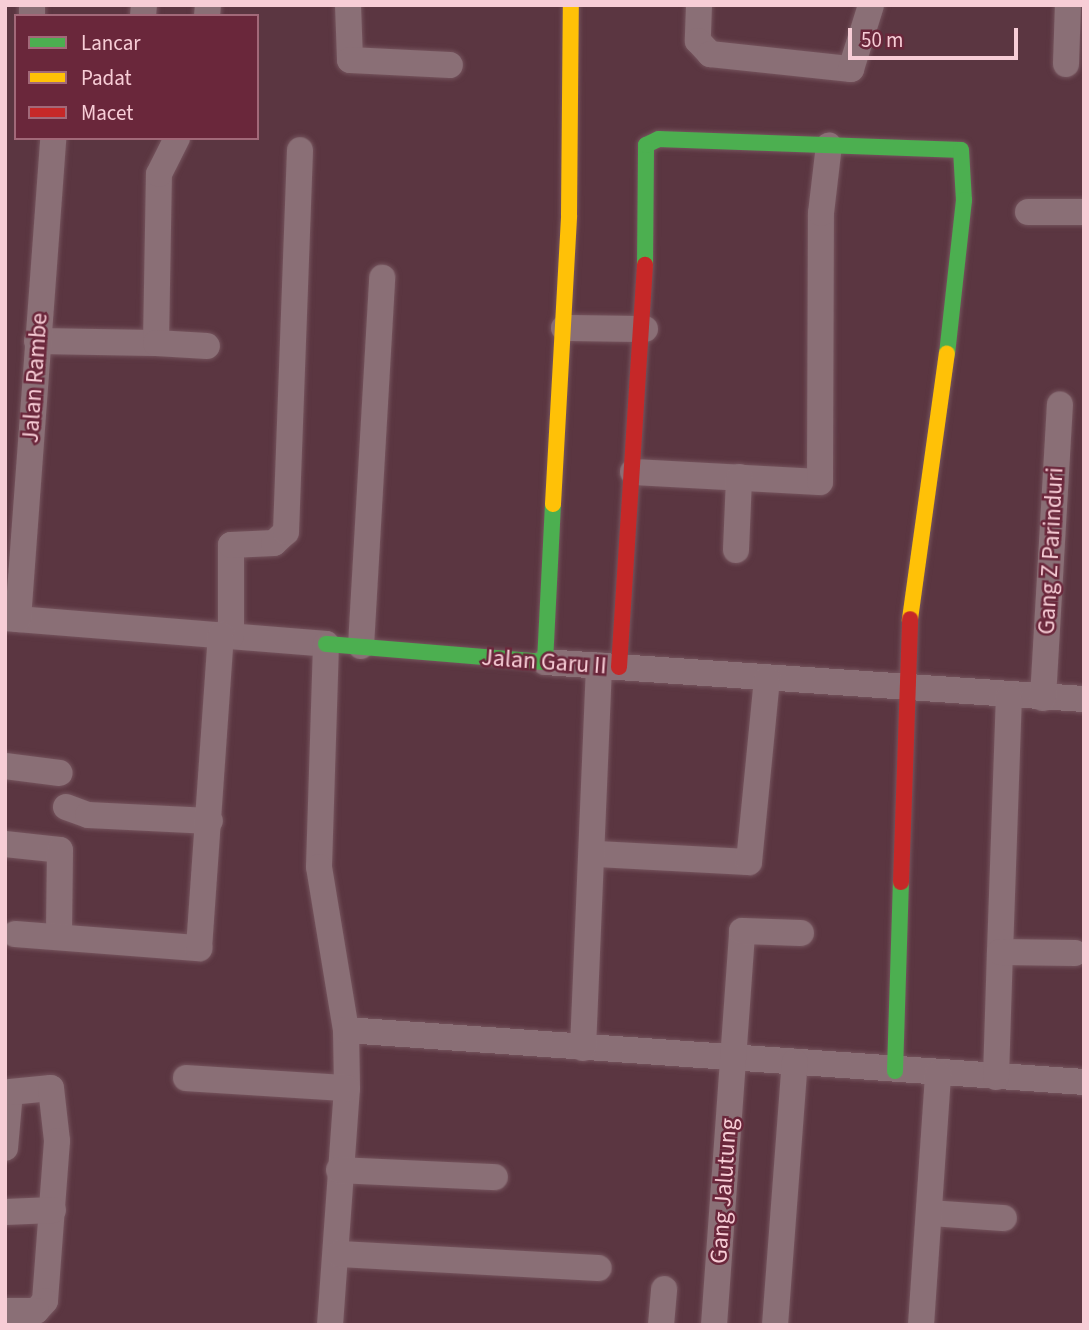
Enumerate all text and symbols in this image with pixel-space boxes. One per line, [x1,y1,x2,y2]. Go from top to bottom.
legend [14,14,259,140]
scale bar [851,14,1021,58]
text: 50 m [861,25,903,55]
text: Lancar [81,28,141,58]
text: Padat [81,63,132,93]
text: Macet [81,98,133,128]
street label: Jalan Rambe [16,312,54,444]
street label: Gang Z Parinduri [1032,467,1070,635]
street label: Jalan Garu II [480,643,608,681]
street label: Gang Jalutung [705,1117,743,1265]

